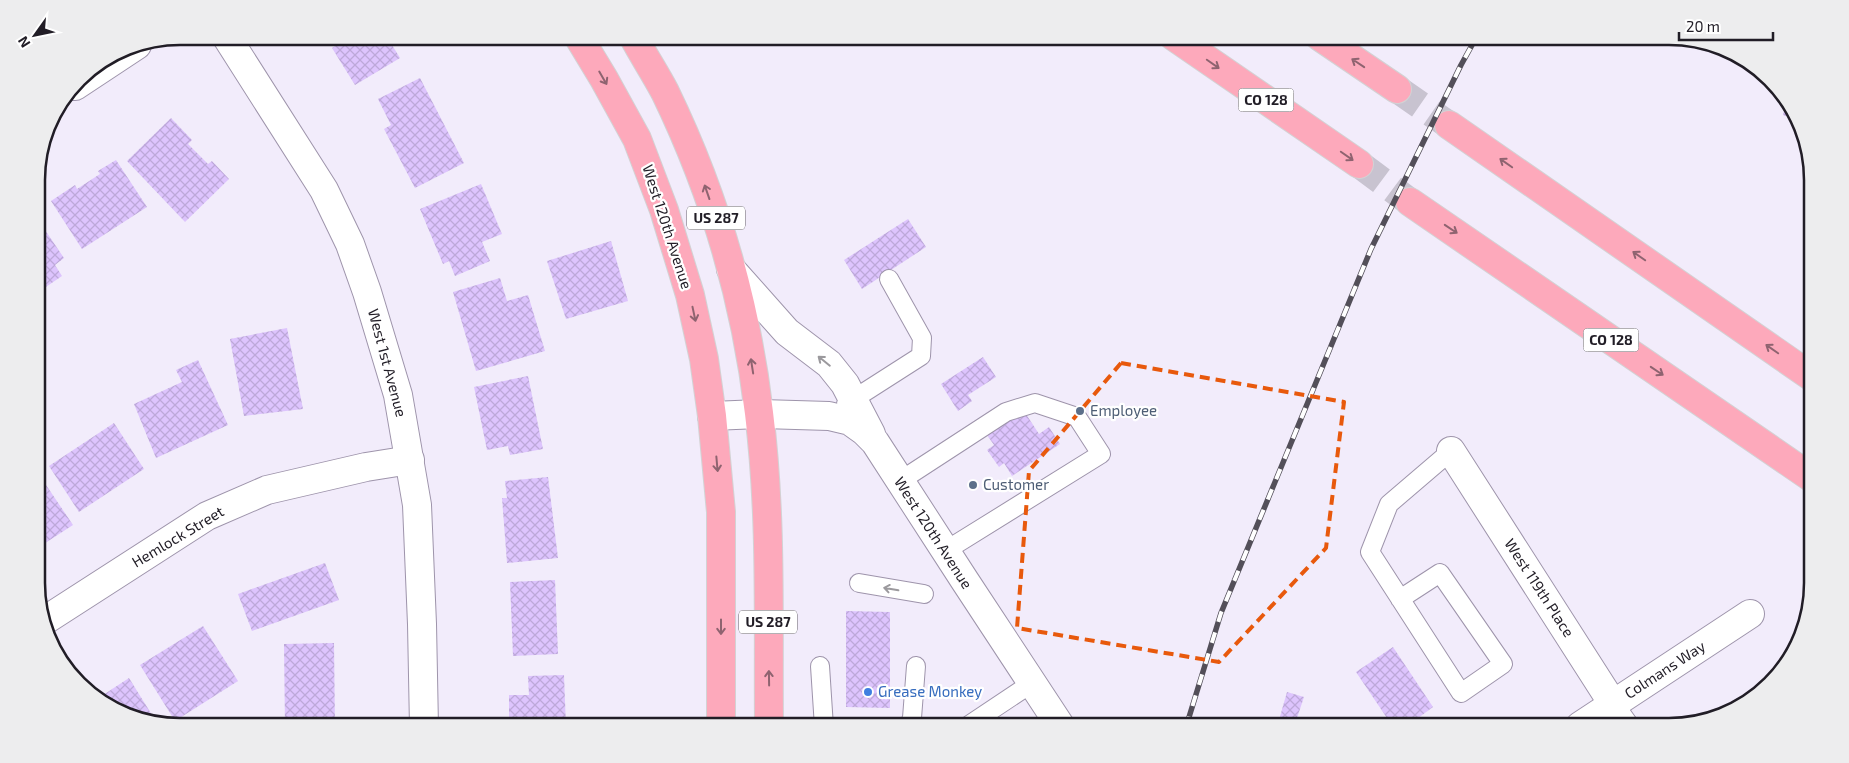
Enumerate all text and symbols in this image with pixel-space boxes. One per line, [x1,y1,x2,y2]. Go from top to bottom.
north arrow [10,10,60,60]
scale bar [1679,10,1773,42]
text: 20 m [1686,17,1720,35]
text: N [14,33,34,51]
one-way arrow [1351,58,1365,68]
one-way arrow [1206,59,1220,69]
one-way arrow [599,70,609,84]
road number: CO 128 [1238,88,1294,112]
one-way arrow [1340,151,1354,161]
one-way arrow [1499,158,1513,168]
street label: West 120th Avenue [639,162,697,291]
one-way arrow [702,185,711,200]
road number: US 287 [687,207,745,230]
one-way arrow [1443,225,1457,235]
one-way arrow [1632,251,1646,261]
one-way arrow [690,306,699,322]
street label: West 1st Avenue [365,307,411,419]
road number: CO 128 [1584,328,1638,352]
one-way arrow [1765,344,1779,354]
one-way arrow [818,356,831,367]
one-way arrow [747,358,757,374]
one-way arrow [1650,366,1664,376]
place label: Employee [1090,401,1157,419]
marker: Employee [1074,405,1086,417]
one-way arrow [712,456,722,472]
street label: West 120th Avenue [891,473,977,592]
place label: Customer [983,475,1049,493]
marker: Customer [967,479,979,491]
street label: Hemlock Street [128,501,227,571]
street label: West 119th Place [1501,535,1578,640]
one-way arrow [884,583,900,593]
road number: US 287 [739,610,797,634]
one-way arrow [716,618,726,634]
street label: Colmans Way [1621,636,1708,702]
one-way arrow [764,670,774,686]
place label: Grease Monkey [878,682,982,700]
marker: Grease Monkey [862,686,874,698]

